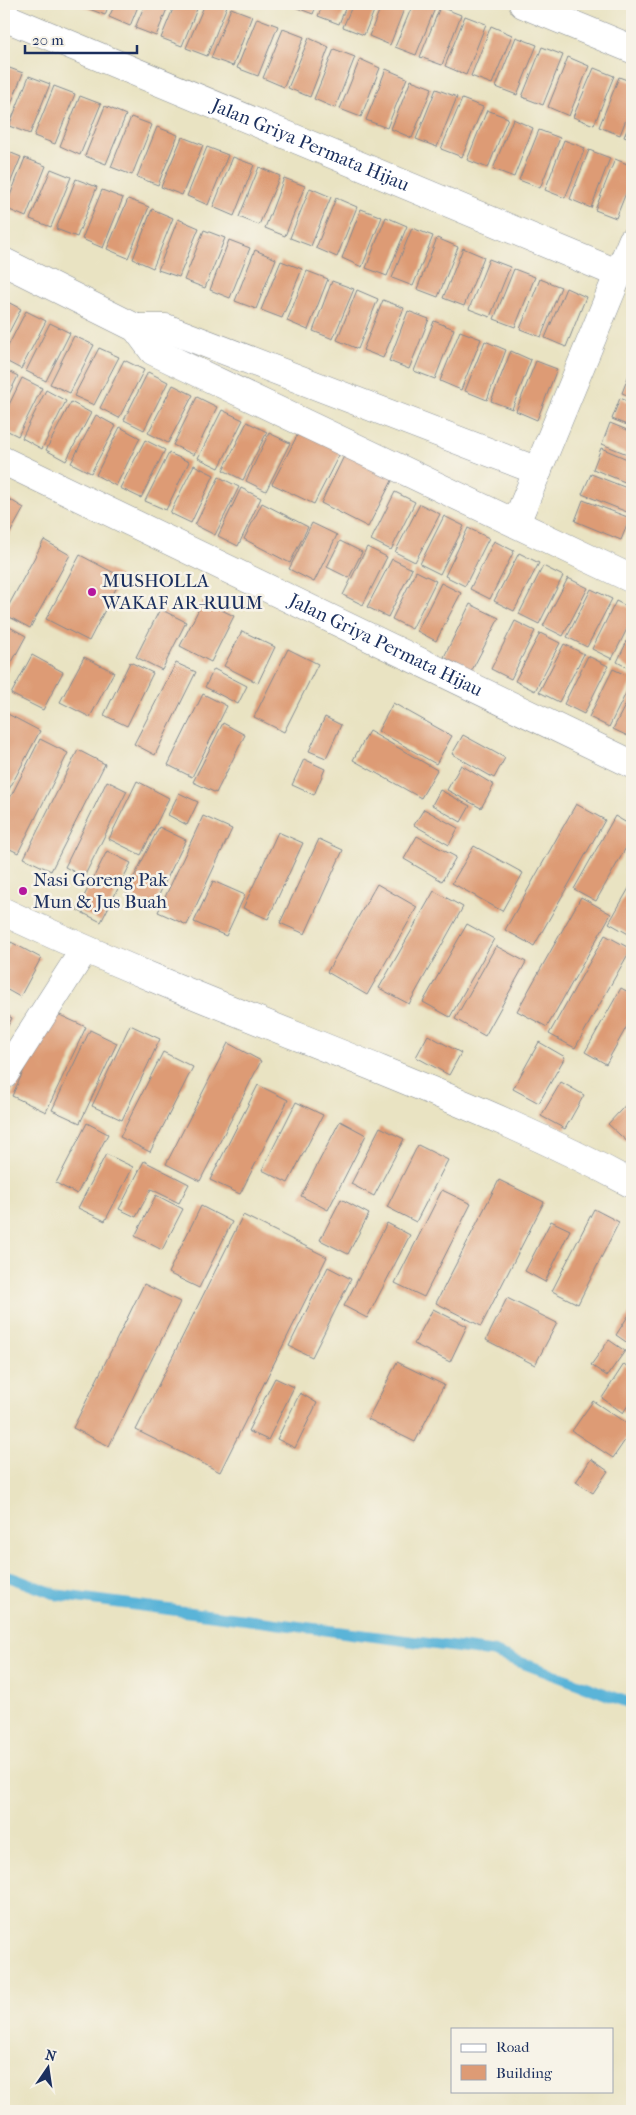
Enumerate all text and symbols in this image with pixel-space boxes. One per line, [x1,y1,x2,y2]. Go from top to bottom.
scale bar [25,22,138,54]
text: 20 m [32,31,64,49]
street label: Jalan Griya Permata Hijau [206,93,413,196]
place label: MUSHOLLA WAKAF AR-RUUM [101,570,263,614]
marker: MUSHOLLA WAKAF AR-RUUM [86,586,98,598]
street label: Jalan Griya Permata Hijau [284,588,486,701]
place label: Nasi Goreng Pak Mun & Jus Buah [33,869,168,913]
marker: Nasi Goreng Pak Mun & Jus Buah [17,885,29,897]
legend [451,2028,614,2092]
text: Road [496,2038,530,2056]
north arrow [22,2042,72,2092]
text: N [44,2046,58,2065]
text: Building [496,2064,553,2082]

